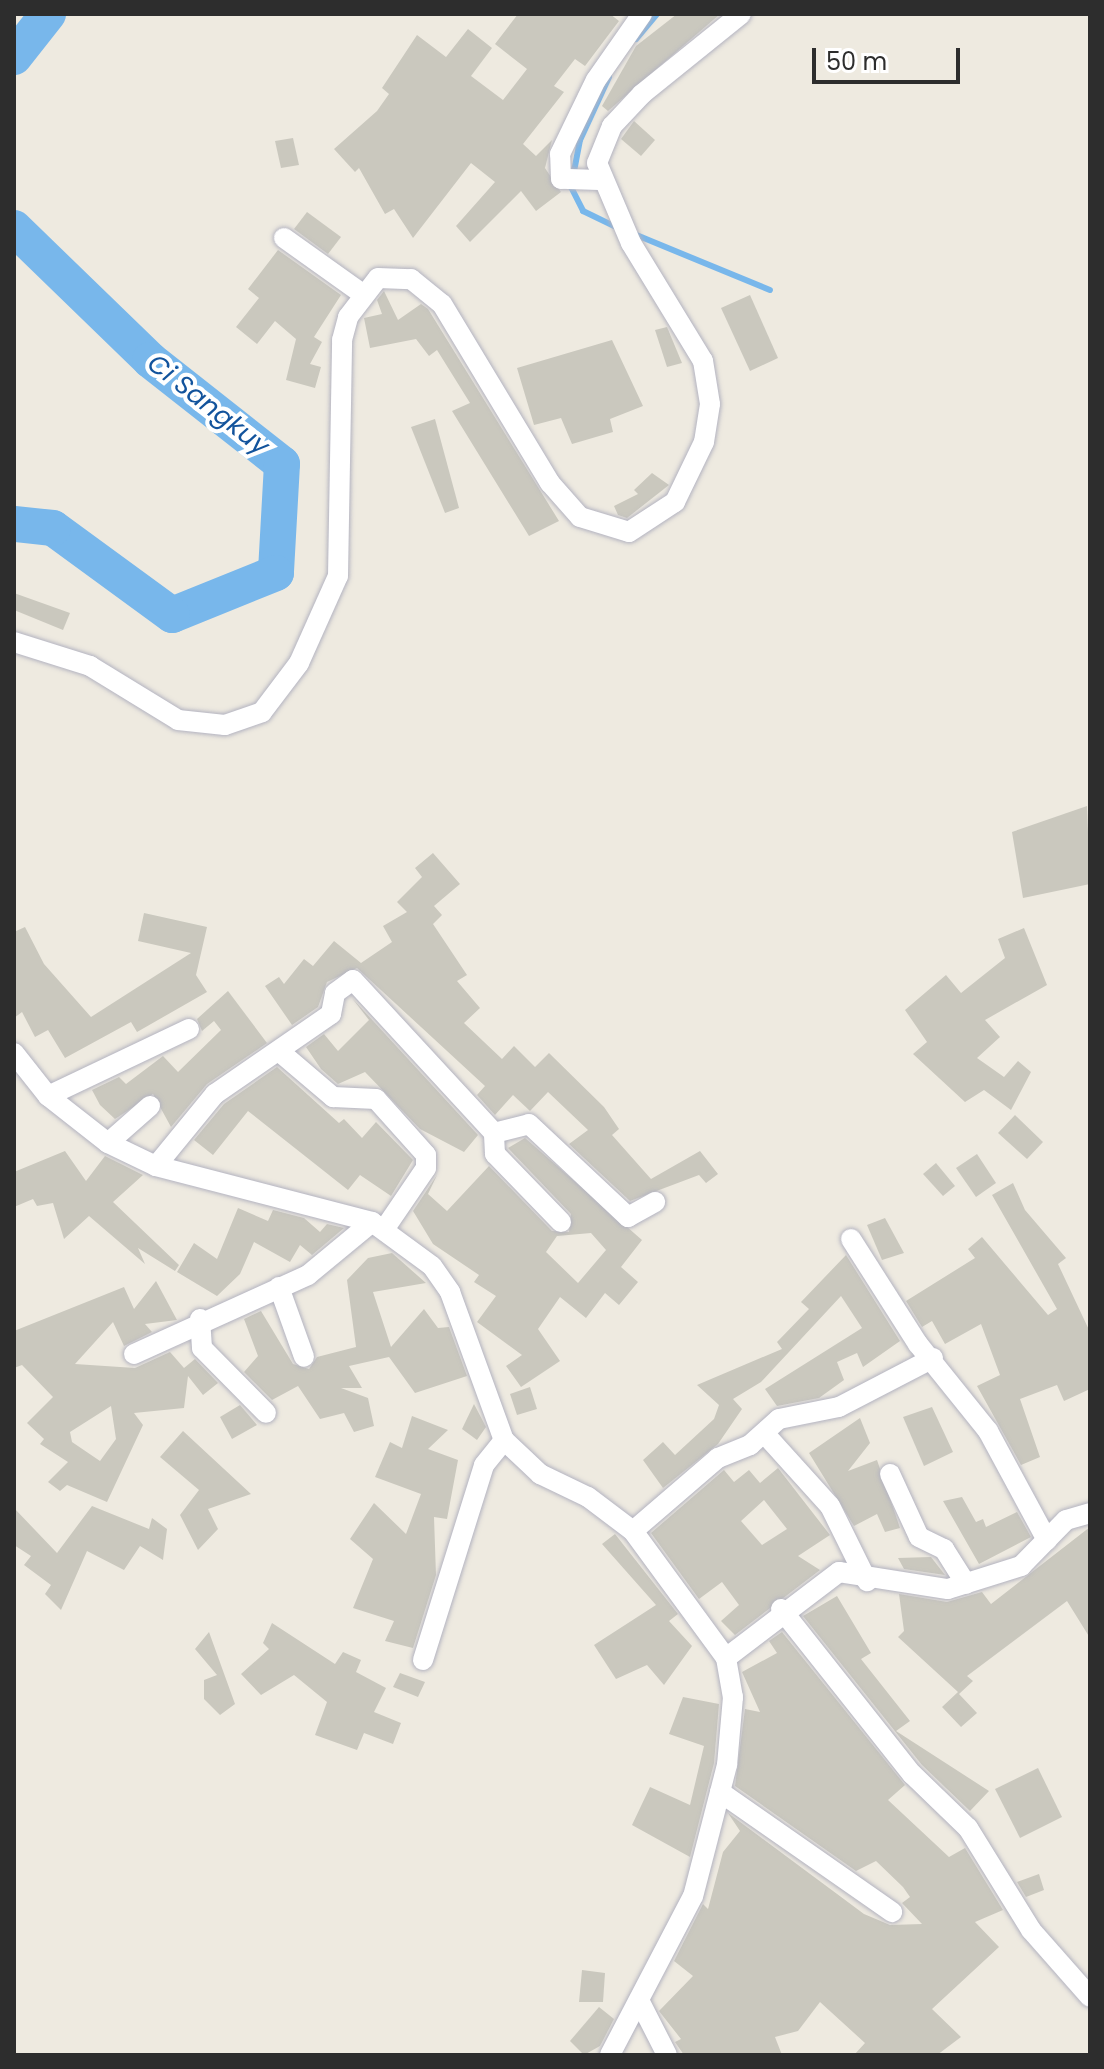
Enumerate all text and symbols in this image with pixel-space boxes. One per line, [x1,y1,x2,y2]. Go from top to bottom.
scale bar [816,32,964,82]
text: 50 m [826,45,887,78]
water label: Ci Sangkuy [141,348,275,462]

